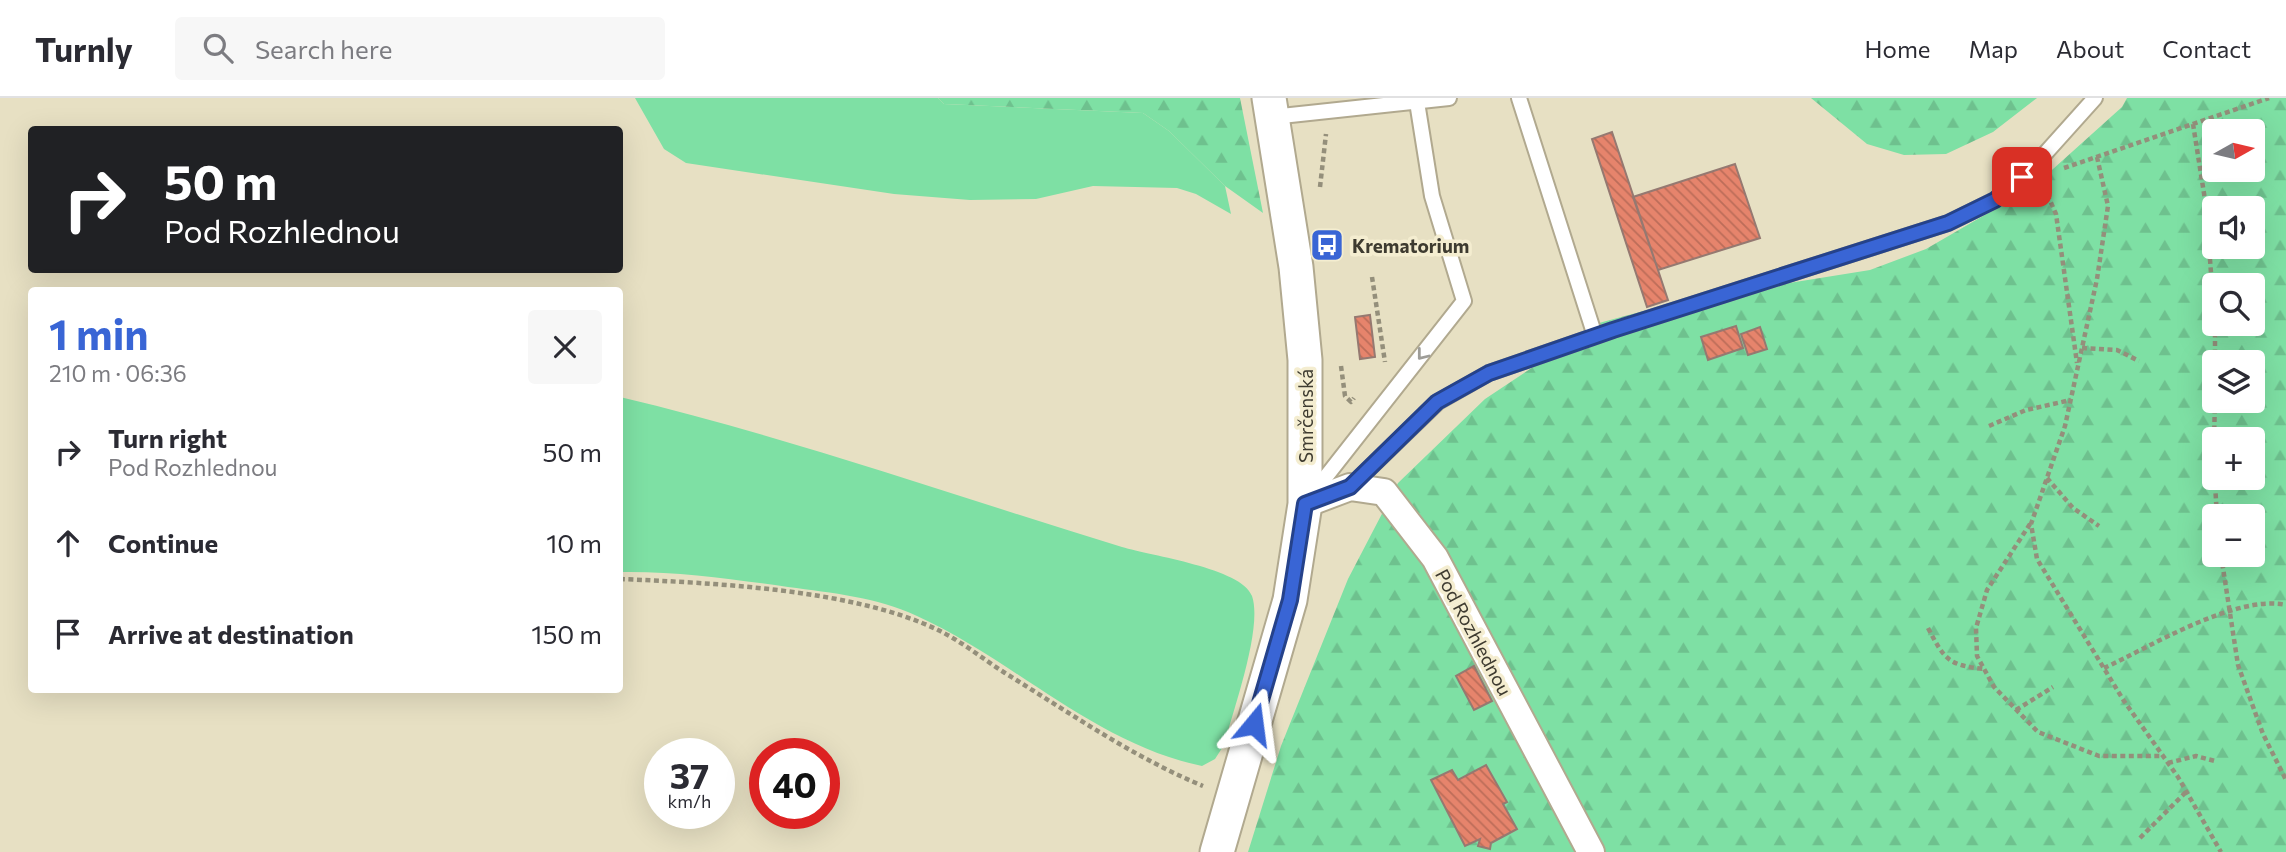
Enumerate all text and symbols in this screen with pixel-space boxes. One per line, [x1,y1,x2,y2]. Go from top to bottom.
search box [175,17,665,80]
text: Turnly [35,28,133,69]
icon: search [199,29,237,67]
text: Search here [255,33,392,64]
text: Home [1865,34,1931,63]
text: Map [1969,34,2018,63]
text: About [2056,34,2124,63]
text: Contact [2162,34,2251,63]
north arrow [2202,119,2264,182]
map controls [2202,119,2265,567]
pin [1992,147,2052,207]
text: 50 m [164,150,277,210]
icon: right [49,154,140,245]
icon: arrive [2003,158,2041,196]
button: sound [2202,196,2265,259]
text: Pod Rozhlednou [164,210,400,250]
bus stop icon: Krematorium [1308,226,1346,264]
place label: Krematorium [1352,234,1469,257]
button: search [2202,273,2265,336]
text: 1 min [49,307,149,359]
button: close [528,310,602,384]
one-way arrow [1417,347,1430,359]
button: layers [2202,350,2265,413]
text: 210 m · 06:36 [49,359,187,387]
street label: Smrčenská [1294,369,1317,463]
text: Turn right [108,422,227,453]
button: + [2202,427,2265,490]
icon: right [49,433,87,471]
text: 50 m [542,436,602,467]
text: Pod Rozhlednou [108,453,277,481]
button: − [2202,504,2265,567]
icon: ahead [49,524,87,562]
text: Continue [108,527,218,558]
text: 10 m [546,527,602,558]
street label: Pod Rozhlednou [1431,565,1517,699]
icon: arrive [49,615,87,653]
text: Arrive at destination [108,618,354,649]
text: 150 m [531,618,602,649]
position arrow [1217,687,1291,761]
speed limit sign: 40 [749,738,840,829]
text: 37 [670,753,709,796]
text: km/h [668,790,711,812]

